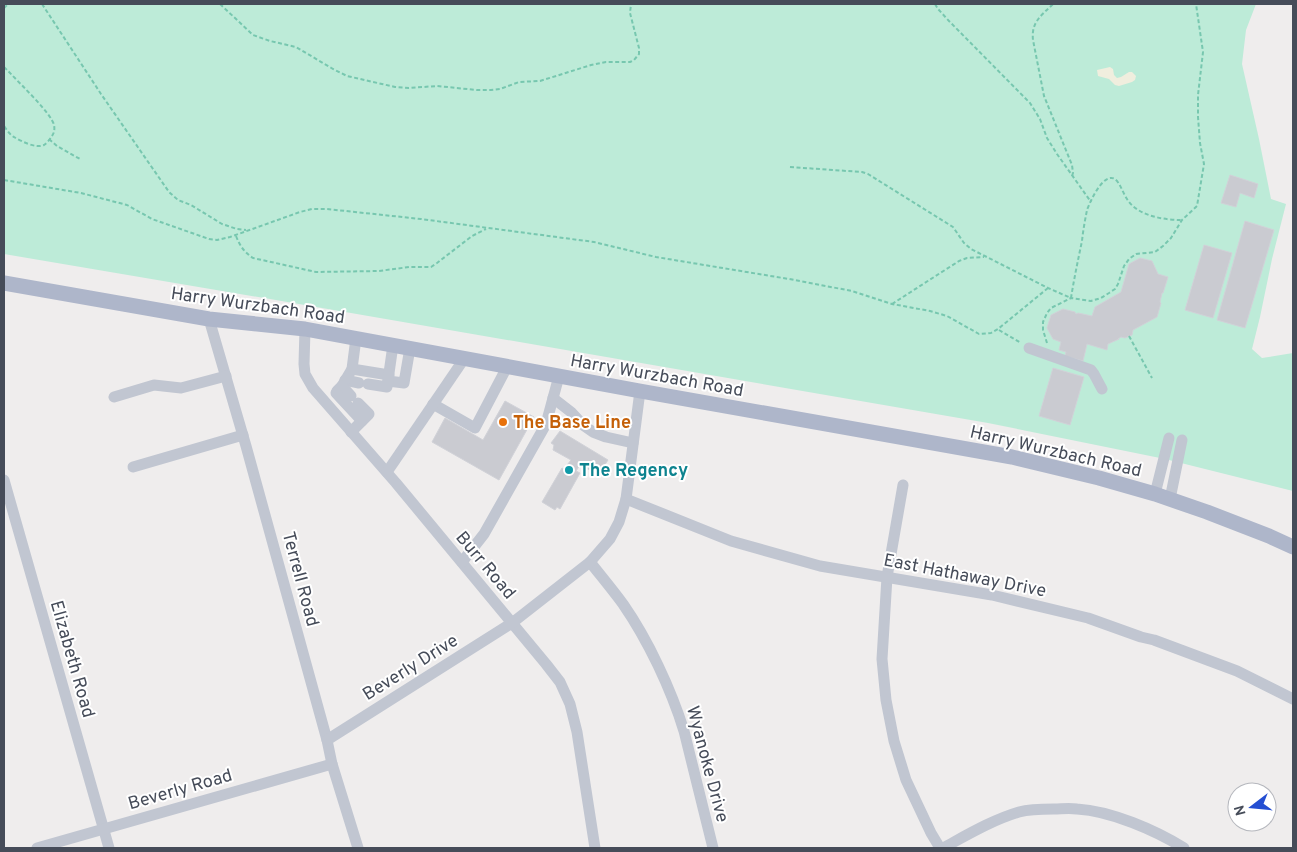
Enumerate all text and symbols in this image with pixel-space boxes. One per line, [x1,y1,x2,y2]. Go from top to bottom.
street label: Harry Wurzbach Road [169,283,346,330]
street label: Harry Wurzbach Road [568,350,745,403]
place label: The Base Line [513,412,631,435]
marker: The Base Line [497,416,509,428]
street label: Harry Wurzbach Road [968,422,1144,483]
place label: The Regency [579,460,688,483]
marker: The Regency [563,464,575,476]
street label: Burr Road [450,527,520,605]
street label: Terrell Road [276,529,323,629]
street label: East Hathaway Drive [881,549,1048,604]
street label: Elizabeth Road [44,598,99,721]
street label: Beverly Drive [359,630,463,707]
street label: Wyanoke Drive [680,704,733,825]
street label: Beverly Road [126,765,235,816]
north arrow [1227,782,1277,832]
text: N [1231,803,1251,817]

